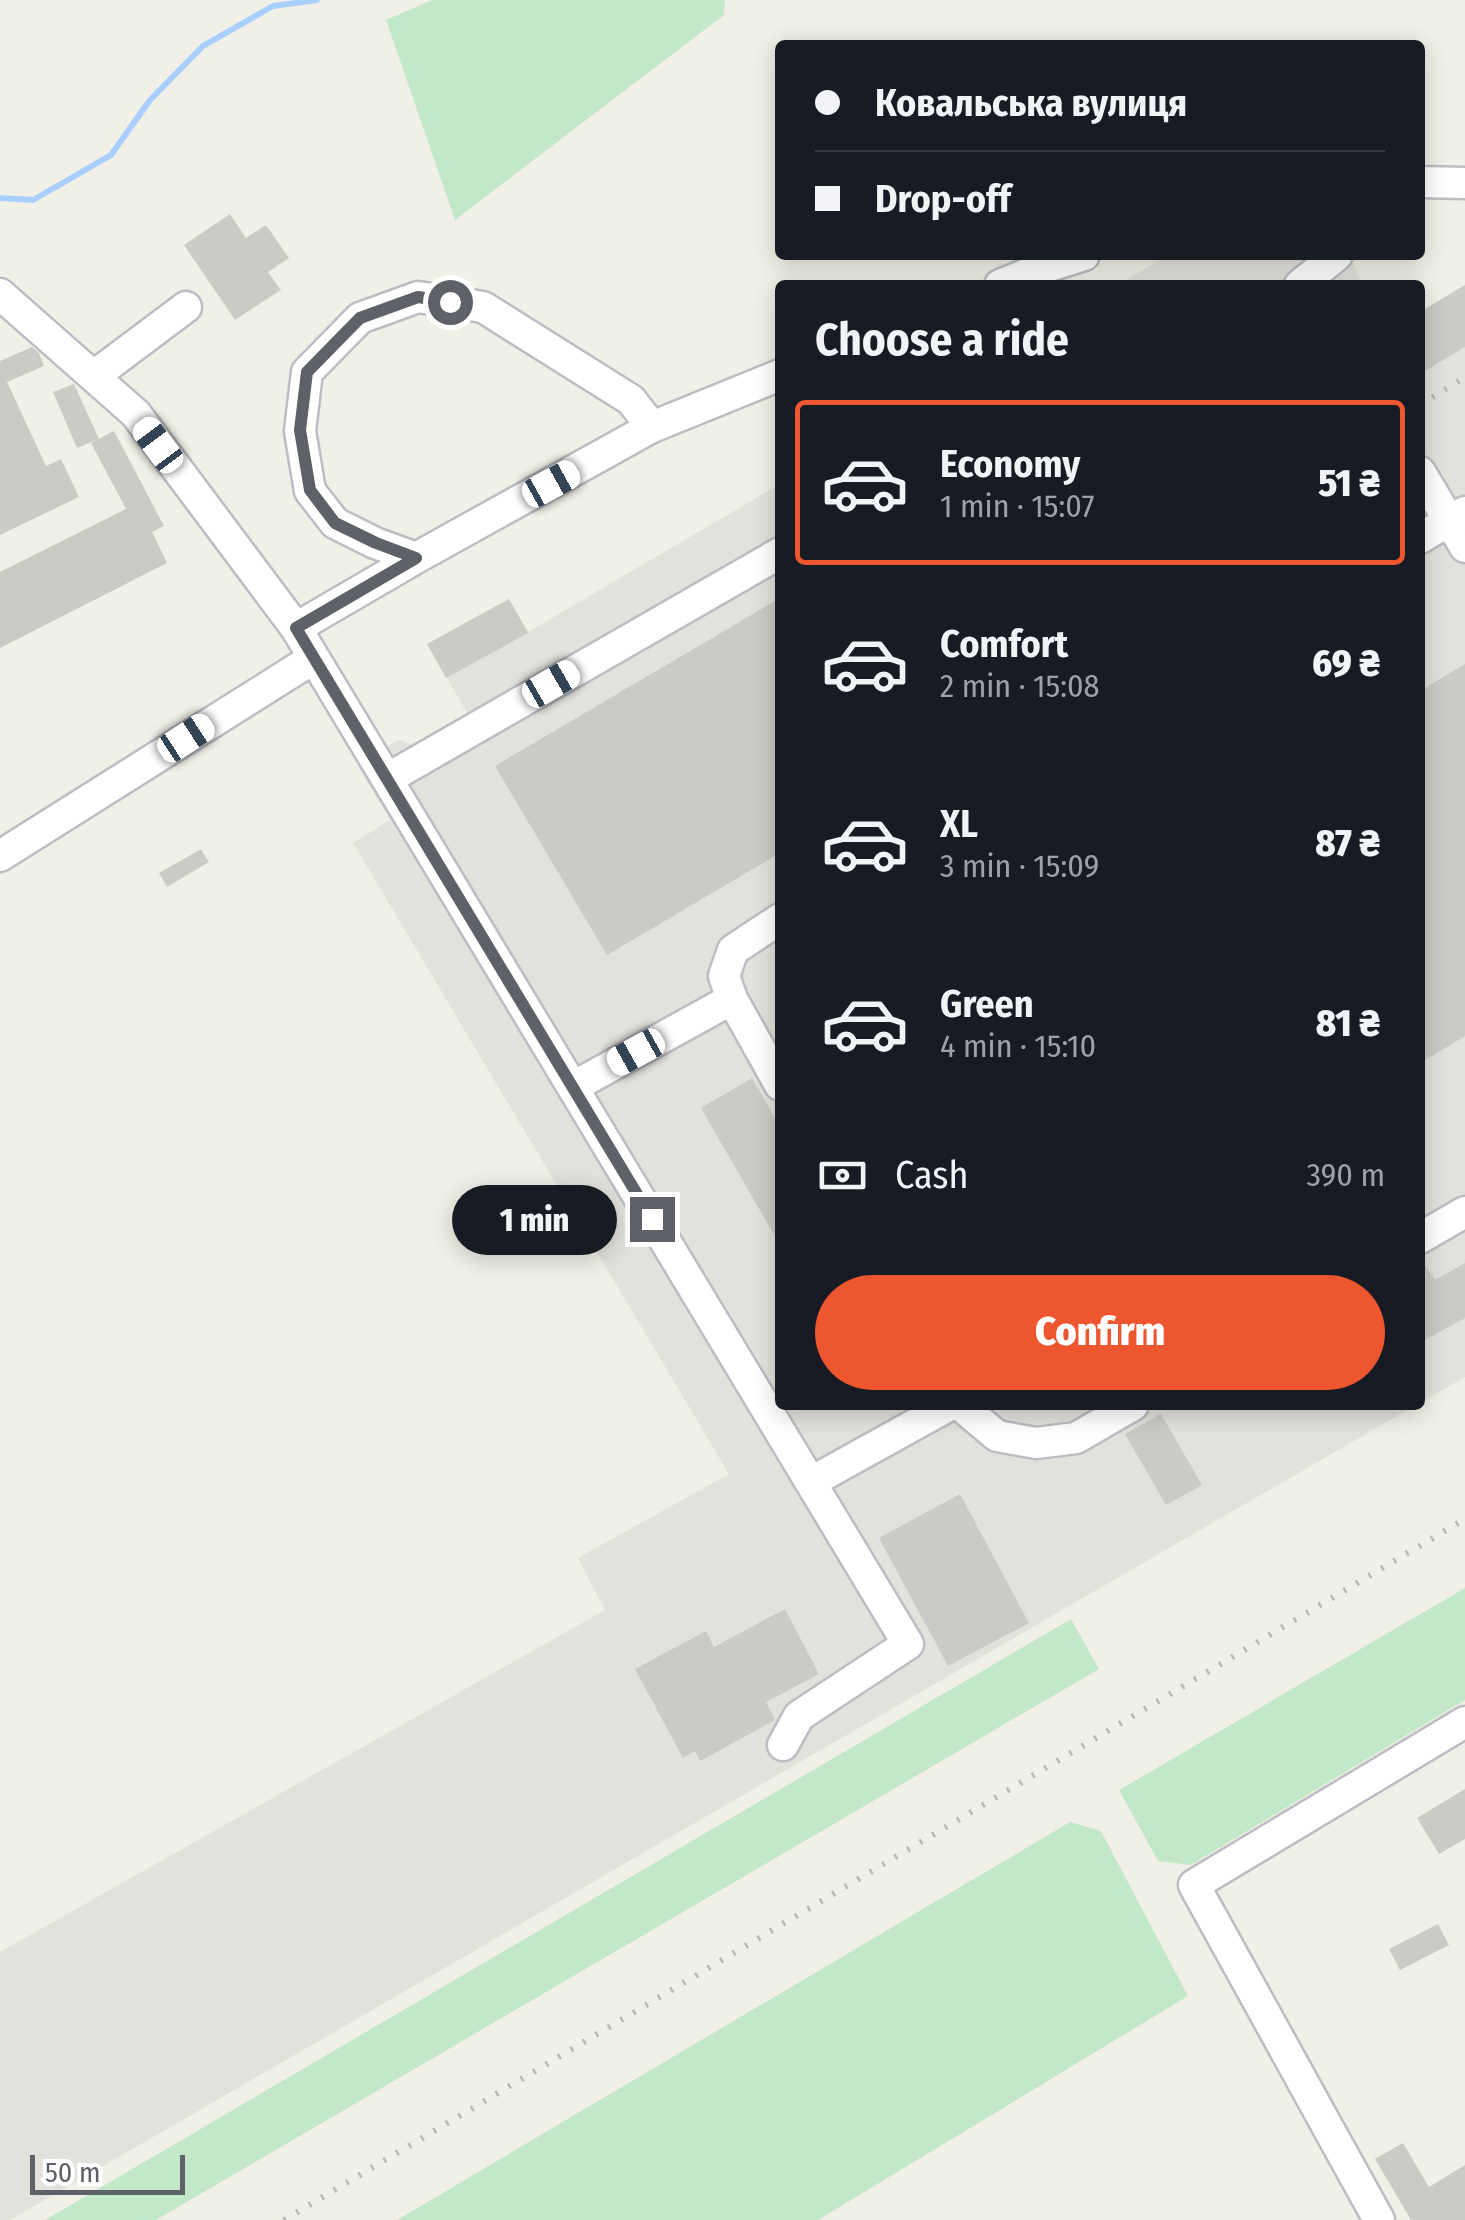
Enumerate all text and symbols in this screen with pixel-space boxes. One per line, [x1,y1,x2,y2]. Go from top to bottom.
text: Ковальська вулиця [875,80,1187,126]
text: Drop-off [875,176,1011,222]
route start [428,280,473,325]
text: Choose a ride [815,313,1069,367]
car [128,412,188,478]
icon: car [820,438,910,528]
text: Economy [940,441,1080,487]
car [517,456,585,512]
text: 51 ₴ [1318,460,1380,506]
text: 1 min · 15:07 [940,487,1094,525]
icon: car [820,618,910,708]
text: Comfort [940,621,1068,667]
text: 69 ₴ [1312,640,1380,686]
car [518,656,584,712]
text: 2 min · 15:08 [940,667,1100,705]
car [153,709,219,767]
icon: car [820,798,910,888]
text: XL [940,801,978,847]
text: 87 ₴ [1315,820,1380,866]
text: 3 min · 15:09 [940,847,1099,885]
icon: car [820,978,910,1068]
text: Green [940,981,1034,1027]
text: 81 ₴ [1316,1000,1380,1046]
car [602,1024,670,1080]
text: 4 min · 15:10 [940,1027,1096,1065]
icon: cash [815,1148,870,1203]
text: Cash [895,1152,969,1198]
text: 390 m [1307,1156,1385,1194]
callout: 1 min [452,1184,617,1254]
route end [630,1197,675,1242]
text: 1 min [500,1201,569,1239]
button: Confirm [815,1275,1385,1390]
scale bar [30,2150,185,2194]
text: 50 m [45,2156,101,2189]

